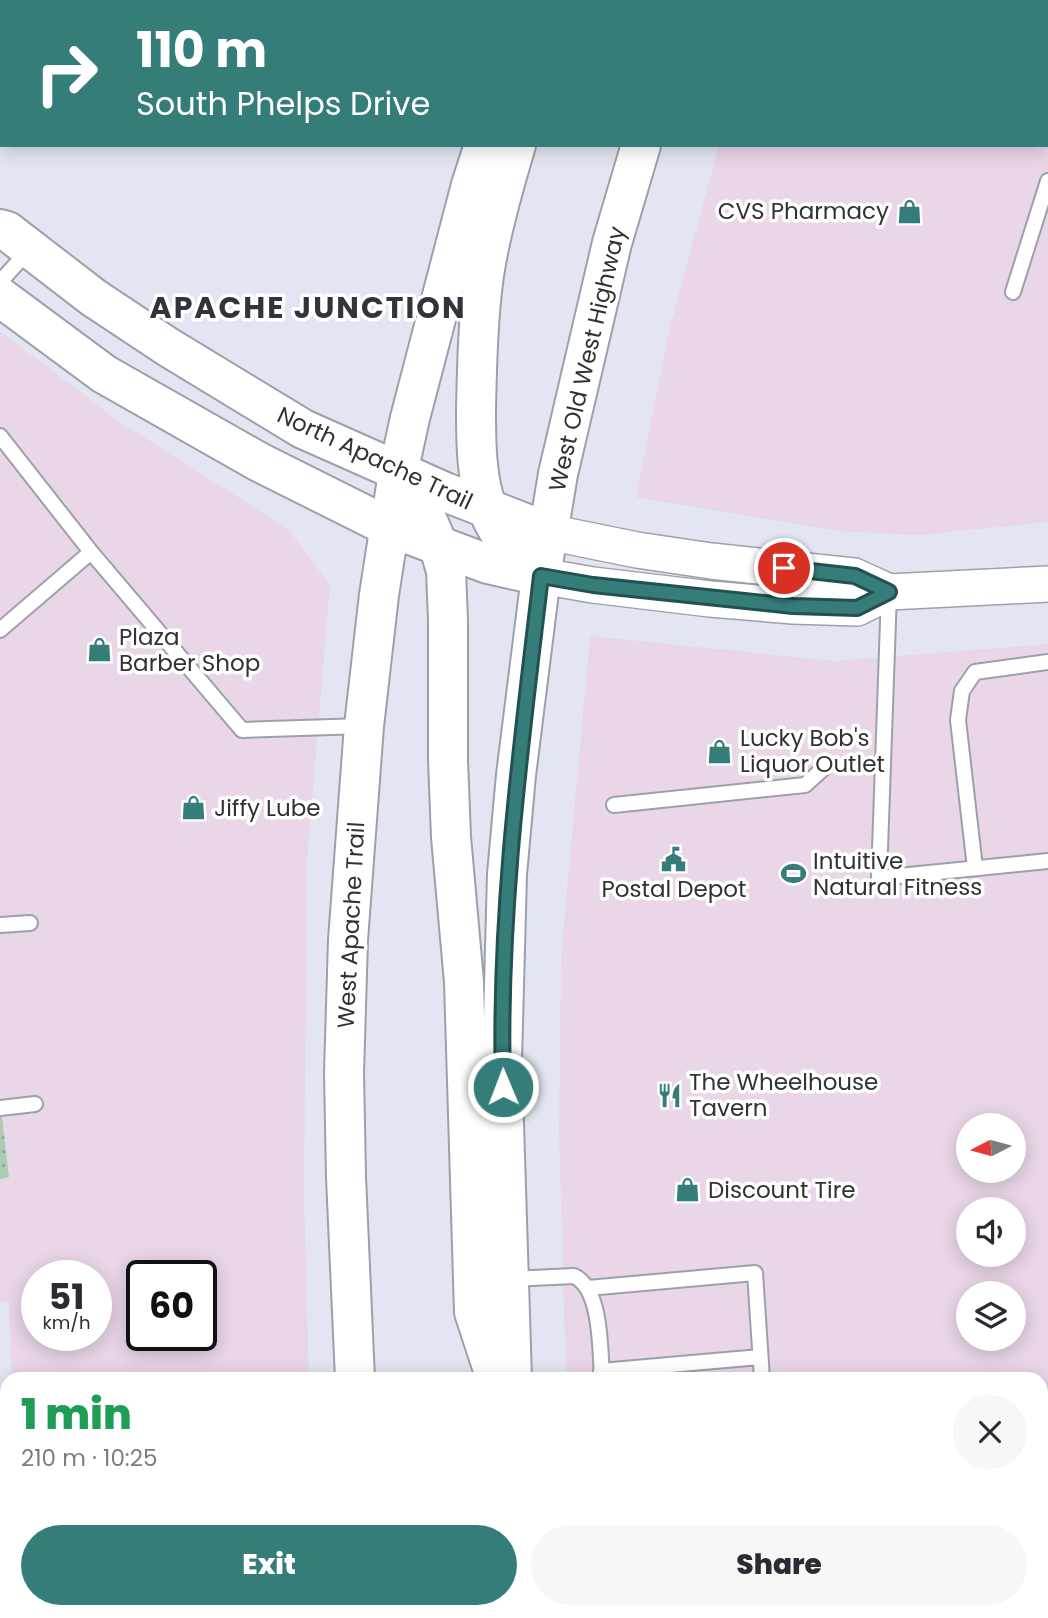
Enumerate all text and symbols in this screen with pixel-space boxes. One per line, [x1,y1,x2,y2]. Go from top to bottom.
text: 110 m [136,16,267,84]
icon: right [21,28,112,119]
text: South Phelps Drive [136,81,430,126]
place label: CVS Pharmacy [718,195,889,227]
shop icon: CVS Pharmacy [895,197,923,225]
street label: West Old West Highway [541,223,633,495]
district label: APACHE JUNCTION [150,286,466,329]
street label: North Apache Trail [272,399,478,517]
pin [754,538,814,598]
icon: arrive [765,549,803,587]
place label: Plaza Barber Shop [119,621,260,679]
shop icon: Plaza Barber Shop [85,636,113,664]
place label: Lucky Bob's Liquor Outlet [740,722,885,780]
shop icon: Lucky Bob's Liquor Outlet [706,737,734,765]
place label: Jiffy Lube [214,792,321,824]
shop icon: Jiffy Lube [180,794,208,822]
street label: West Apache Trail [330,821,372,1029]
public building icon: Postal Depot [660,845,688,873]
place label: Intuitive Natural Fitness [813,845,982,903]
sports icon: Intuitive Natural Fitness [779,860,807,888]
place label: Postal Depot [602,873,746,905]
position arrow [466,1050,540,1124]
place label: The Wheelhouse Tavern [689,1066,878,1124]
restaurant icon: The Wheelhouse Tavern [655,1081,683,1109]
north arrow [956,1113,1026,1183]
map controls [956,1113,1026,1351]
place label: Discount Tire [708,1174,856,1206]
shop icon: Discount Tire [674,1176,702,1204]
button: sound [956,1197,1026,1267]
speed limit sign: 60 [126,1260,217,1351]
text: 51 [49,1272,84,1321]
button: layers [956,1281,1026,1351]
text: km/h [43,1310,90,1335]
text: 1 min [21,1385,132,1444]
button: close [953,1395,1027,1469]
text: 210 m · 10:25 [21,1442,157,1474]
button: Exit [21,1525,517,1605]
button: Share [531,1525,1027,1605]

